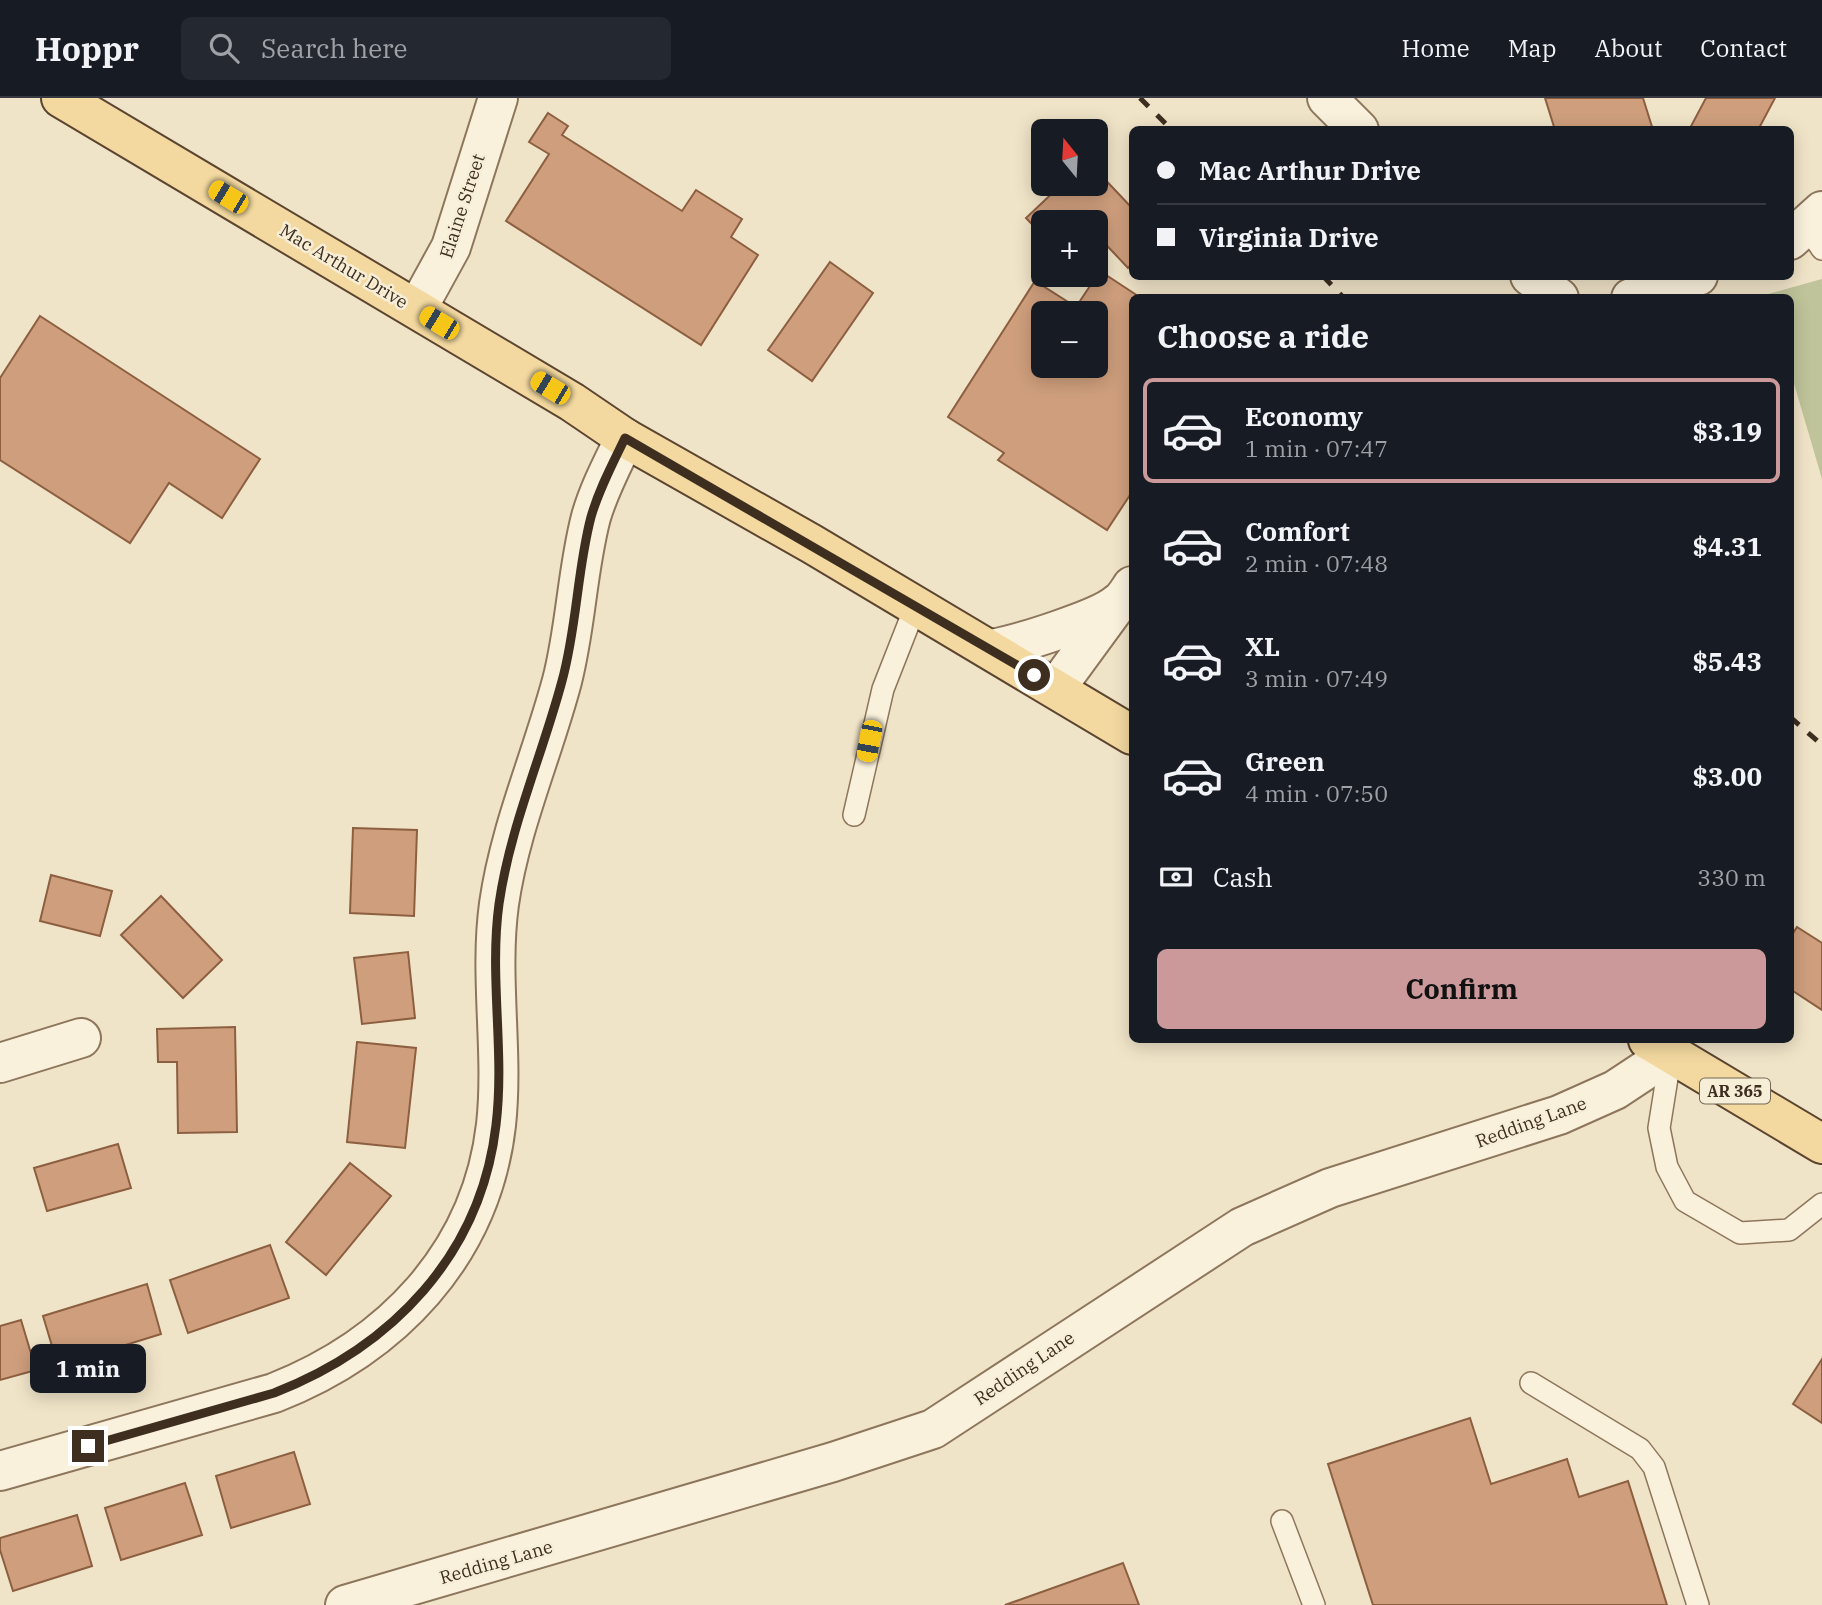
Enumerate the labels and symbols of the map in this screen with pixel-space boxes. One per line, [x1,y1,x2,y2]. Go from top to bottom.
north arrow [1031,119,1108,196]
street label: Elaine Street [434,151,490,261]
car [205,177,252,217]
street label: Mac Arthur Drive [276,219,412,313]
car [416,303,463,343]
car [527,368,574,408]
route start [1018,659,1050,691]
car [855,718,884,764]
road number: AR 365 [1700,1079,1770,1104]
street label: Redding Lane [1472,1091,1590,1153]
street label: Redding Lane [969,1326,1079,1410]
callout: 1 min [30,1344,146,1394]
route end [72,1430,104,1462]
street label: Redding Lane [437,1535,555,1589]

